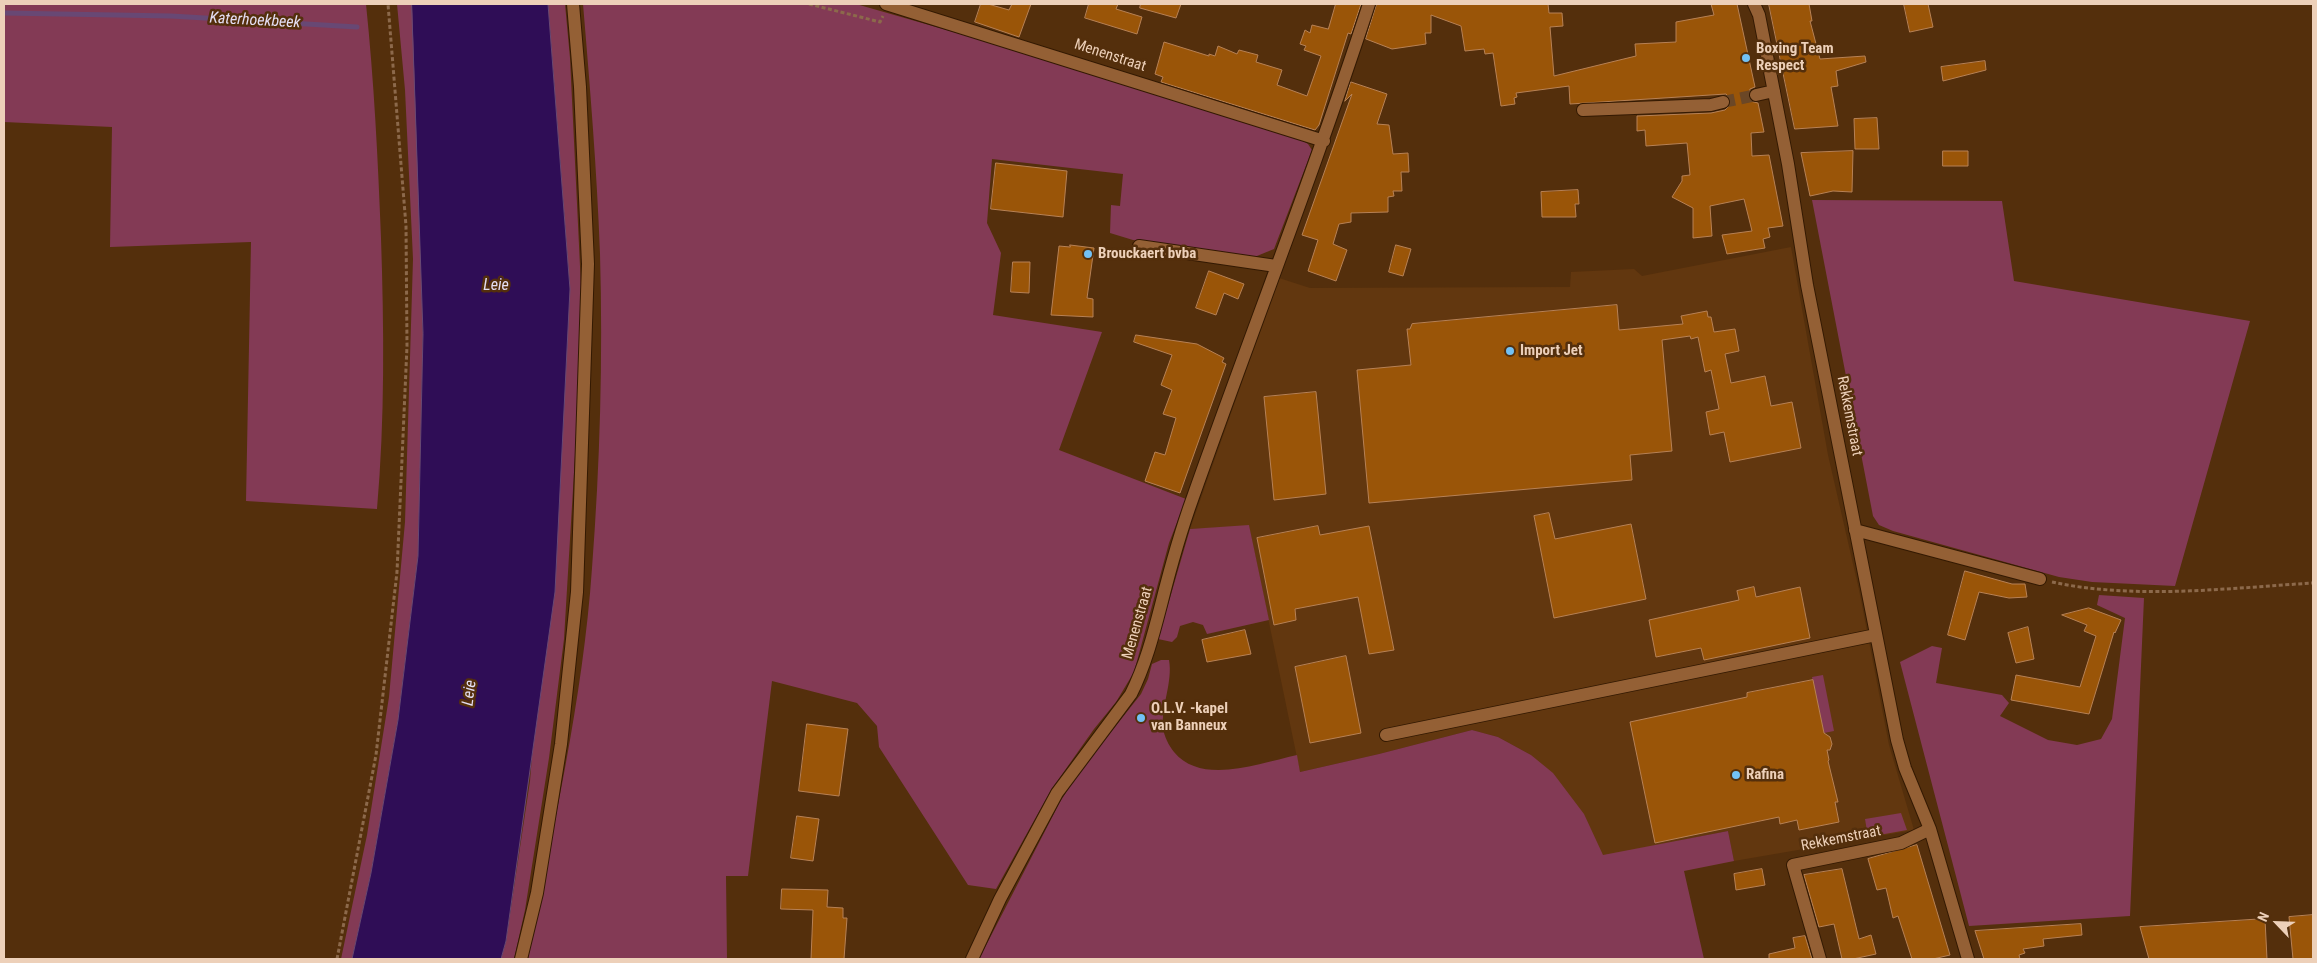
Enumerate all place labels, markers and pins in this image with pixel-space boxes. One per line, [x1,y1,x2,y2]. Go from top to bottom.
place label: Boxing Team Respect [1756,40,1834,75]
marker: Boxing Team Respect [1740,52,1752,64]
place label: Brouckaert bvba [1098,245,1196,263]
marker: Brouckaert bvba [1082,248,1094,260]
place label: Import Jet [1520,342,1583,360]
marker: Import Jet [1504,345,1516,357]
place label: O.L.V. -kapel van Banneux [1151,700,1228,735]
marker: O.L.V. -kapel van Banneux [1135,712,1147,724]
place label: Rafina [1746,766,1784,784]
marker: Rafina [1730,769,1742,781]

